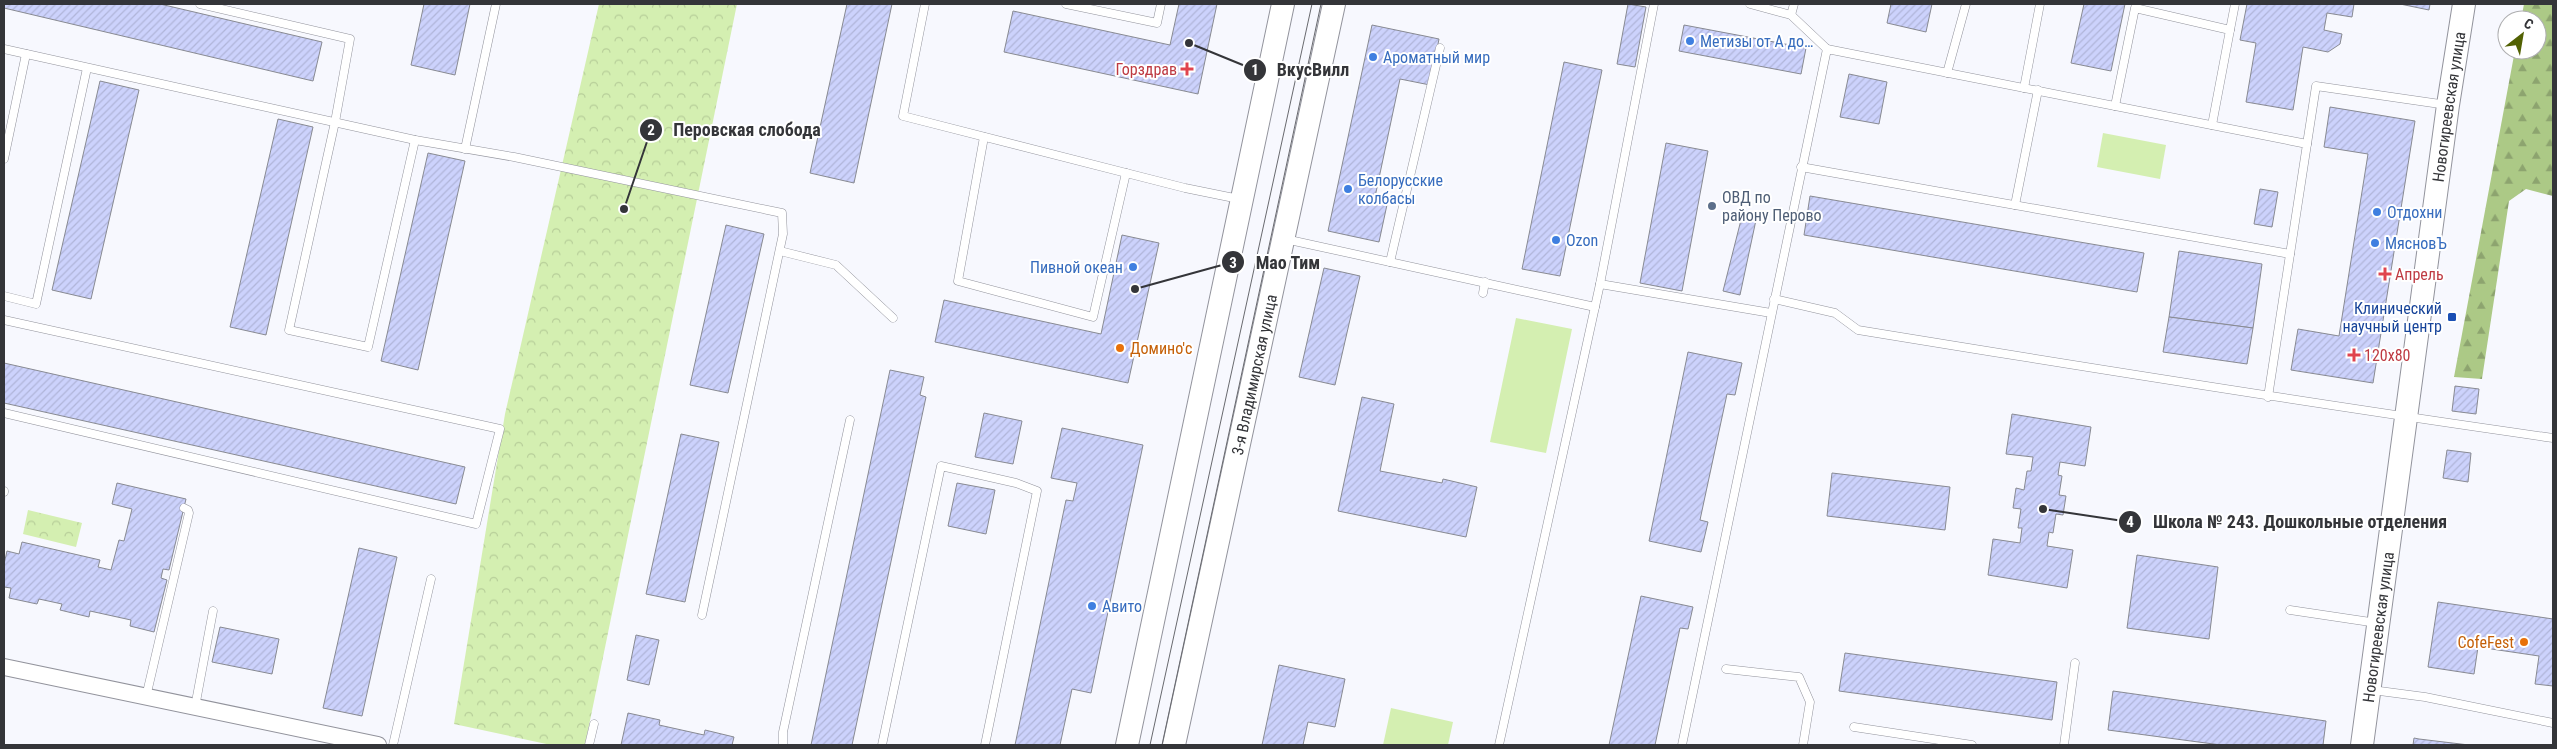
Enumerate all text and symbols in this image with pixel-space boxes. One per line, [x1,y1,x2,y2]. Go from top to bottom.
north arrow [2497,10,2547,60]
text: С [2521,15,2536,33]
street label: Новогиреевская улица [2429,30,2469,183]
place label: Метизы от А до… [1700,32,1813,51]
marker: Метизы от А до… [1684,35,1696,47]
place label: Ароматный мир [1383,48,1490,67]
marker: Ароматный мир [1367,51,1379,63]
callout: ВкусВилл [1242,53,1360,86]
text: ВкусВилл [1277,59,1349,80]
place label: Горздрав [1115,60,1177,79]
text: 1 [1251,61,1259,79]
marker: Горздрав [1181,63,1193,75]
callout: Перовская слобода [638,113,831,146]
text: Перовская слобода [673,119,821,140]
text: 2 [647,121,655,139]
place label: Белорусские колбасы [1358,171,1443,208]
marker: Белорусские колбасы [1342,183,1354,195]
place label: ОВД по району Перово [1722,188,1822,225]
marker: ОВД по району Перово [1706,200,1718,212]
place label: Отдохни [2387,203,2443,222]
marker: Отдохни [2371,206,2383,218]
place label: Ozon [1566,231,1598,250]
marker: Ozon [1550,234,1562,246]
place label: МясновЪ [2385,234,2447,253]
marker: МясновЪ [2369,237,2381,249]
callout: Мао Тим [1220,246,1330,279]
text: Мао Тим [1256,252,1320,273]
text: 3 [1229,254,1237,272]
place label: Пивной океан [1030,258,1123,277]
marker: Пивной океан [1127,261,1139,273]
place label: Апрель [2395,265,2444,284]
marker: Апрель [2379,268,2391,280]
street label: 3-я Владимирская улица [1228,293,1281,457]
place label: Клинический научный центр [2342,299,2442,336]
marker: Клинический научный центр [2446,311,2458,323]
place label: Домино'c [1130,339,1192,358]
marker: Домино'c [1114,342,1126,354]
place label: 120x80 [2364,346,2411,365]
marker: 120x80 [2348,349,2360,361]
callout: Школа № 243. Дошкольные отделения [2118,506,2457,539]
text: Школа № 243. Дошкольные отделения [2153,511,2447,532]
text: 4 [2126,513,2134,531]
street label: Новогиреевская улица [2359,551,2398,704]
place label: Авито [1102,597,1142,616]
marker: Авито [1086,600,1098,612]
place label: CofeFest [2457,633,2514,652]
marker: CofeFest [2518,636,2530,648]

